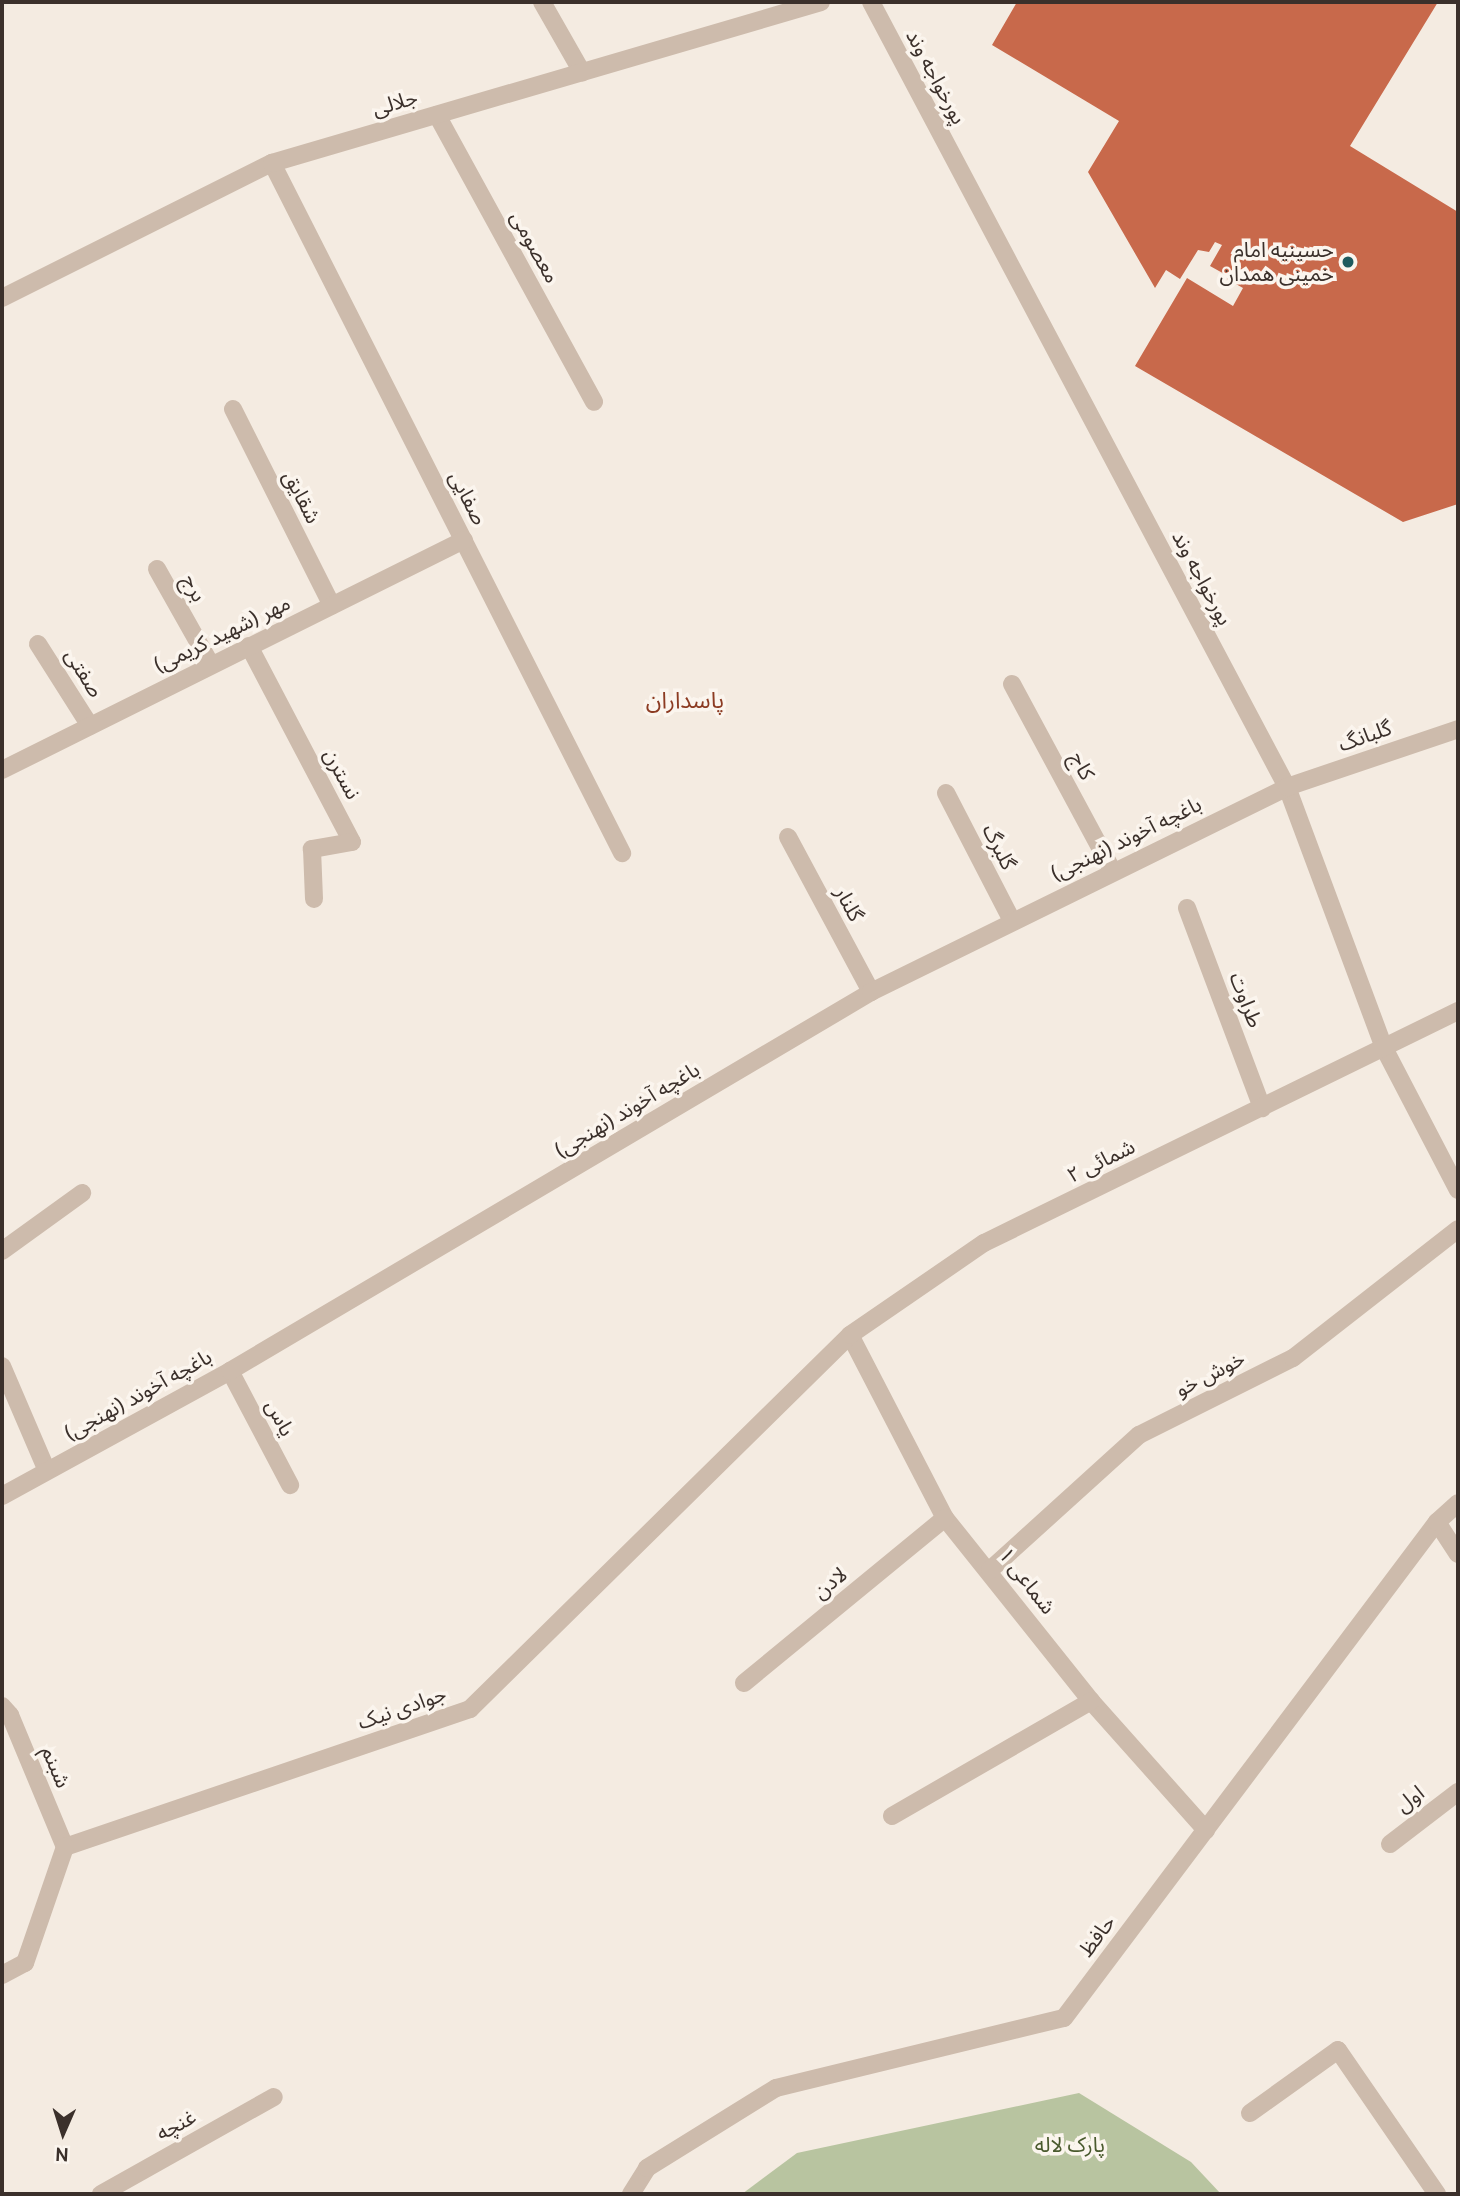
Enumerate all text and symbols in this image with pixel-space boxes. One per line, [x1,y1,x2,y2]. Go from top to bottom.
street label: پورخواجه وند [900,25,972,129]
street label: جلالی [369,85,421,121]
street label: معصومی [505,207,565,287]
place label: حسینیه امام خمینی همدان [1220,237,1334,287]
marker: حسینیه امام خمینی همدان [1340,254,1356,270]
street label: شقایق [278,466,326,528]
street label: صفایی [444,467,492,529]
street label: پورخواجه وند [1166,526,1238,630]
street label: برج [176,570,212,606]
street label: مهر (شهید کریمی) [150,590,294,678]
street label: صفتی [59,644,109,702]
district label: پاسداران [646,686,724,714]
street label: گلبانگ [1335,715,1395,757]
street label: نسترن [318,744,366,804]
street label: کاج [1064,748,1100,784]
street label: باغچه آخوند (نهنجی) [1046,792,1206,886]
street label: گلبرگ [977,820,1021,874]
street label: گلنار [829,882,869,926]
street label: طراوت [1224,969,1268,1031]
street label: باغچه آخوند (نهنجی) [550,1057,704,1163]
street label: شمائی ۲ [1063,1134,1139,1188]
street label: باغچه آخوند (نهنجی) [60,1344,216,1446]
street label: خوش خو [1171,1346,1249,1402]
street label: یاس [260,1395,300,1441]
street label: شماعی ۱ [993,1543,1061,1619]
street label: لادن [808,1562,852,1604]
street label: جوادی نیک [354,1681,450,1735]
street label: شبنم [36,1742,76,1792]
street label: اول [1391,1780,1429,1818]
street label: حافظ [1073,1910,1121,1962]
north arrow [28,2098,98,2168]
street label: غنچه [152,2104,200,2146]
park label: پارک لاله [1035,2132,1105,2158]
text: N [55,2143,69,2166]

